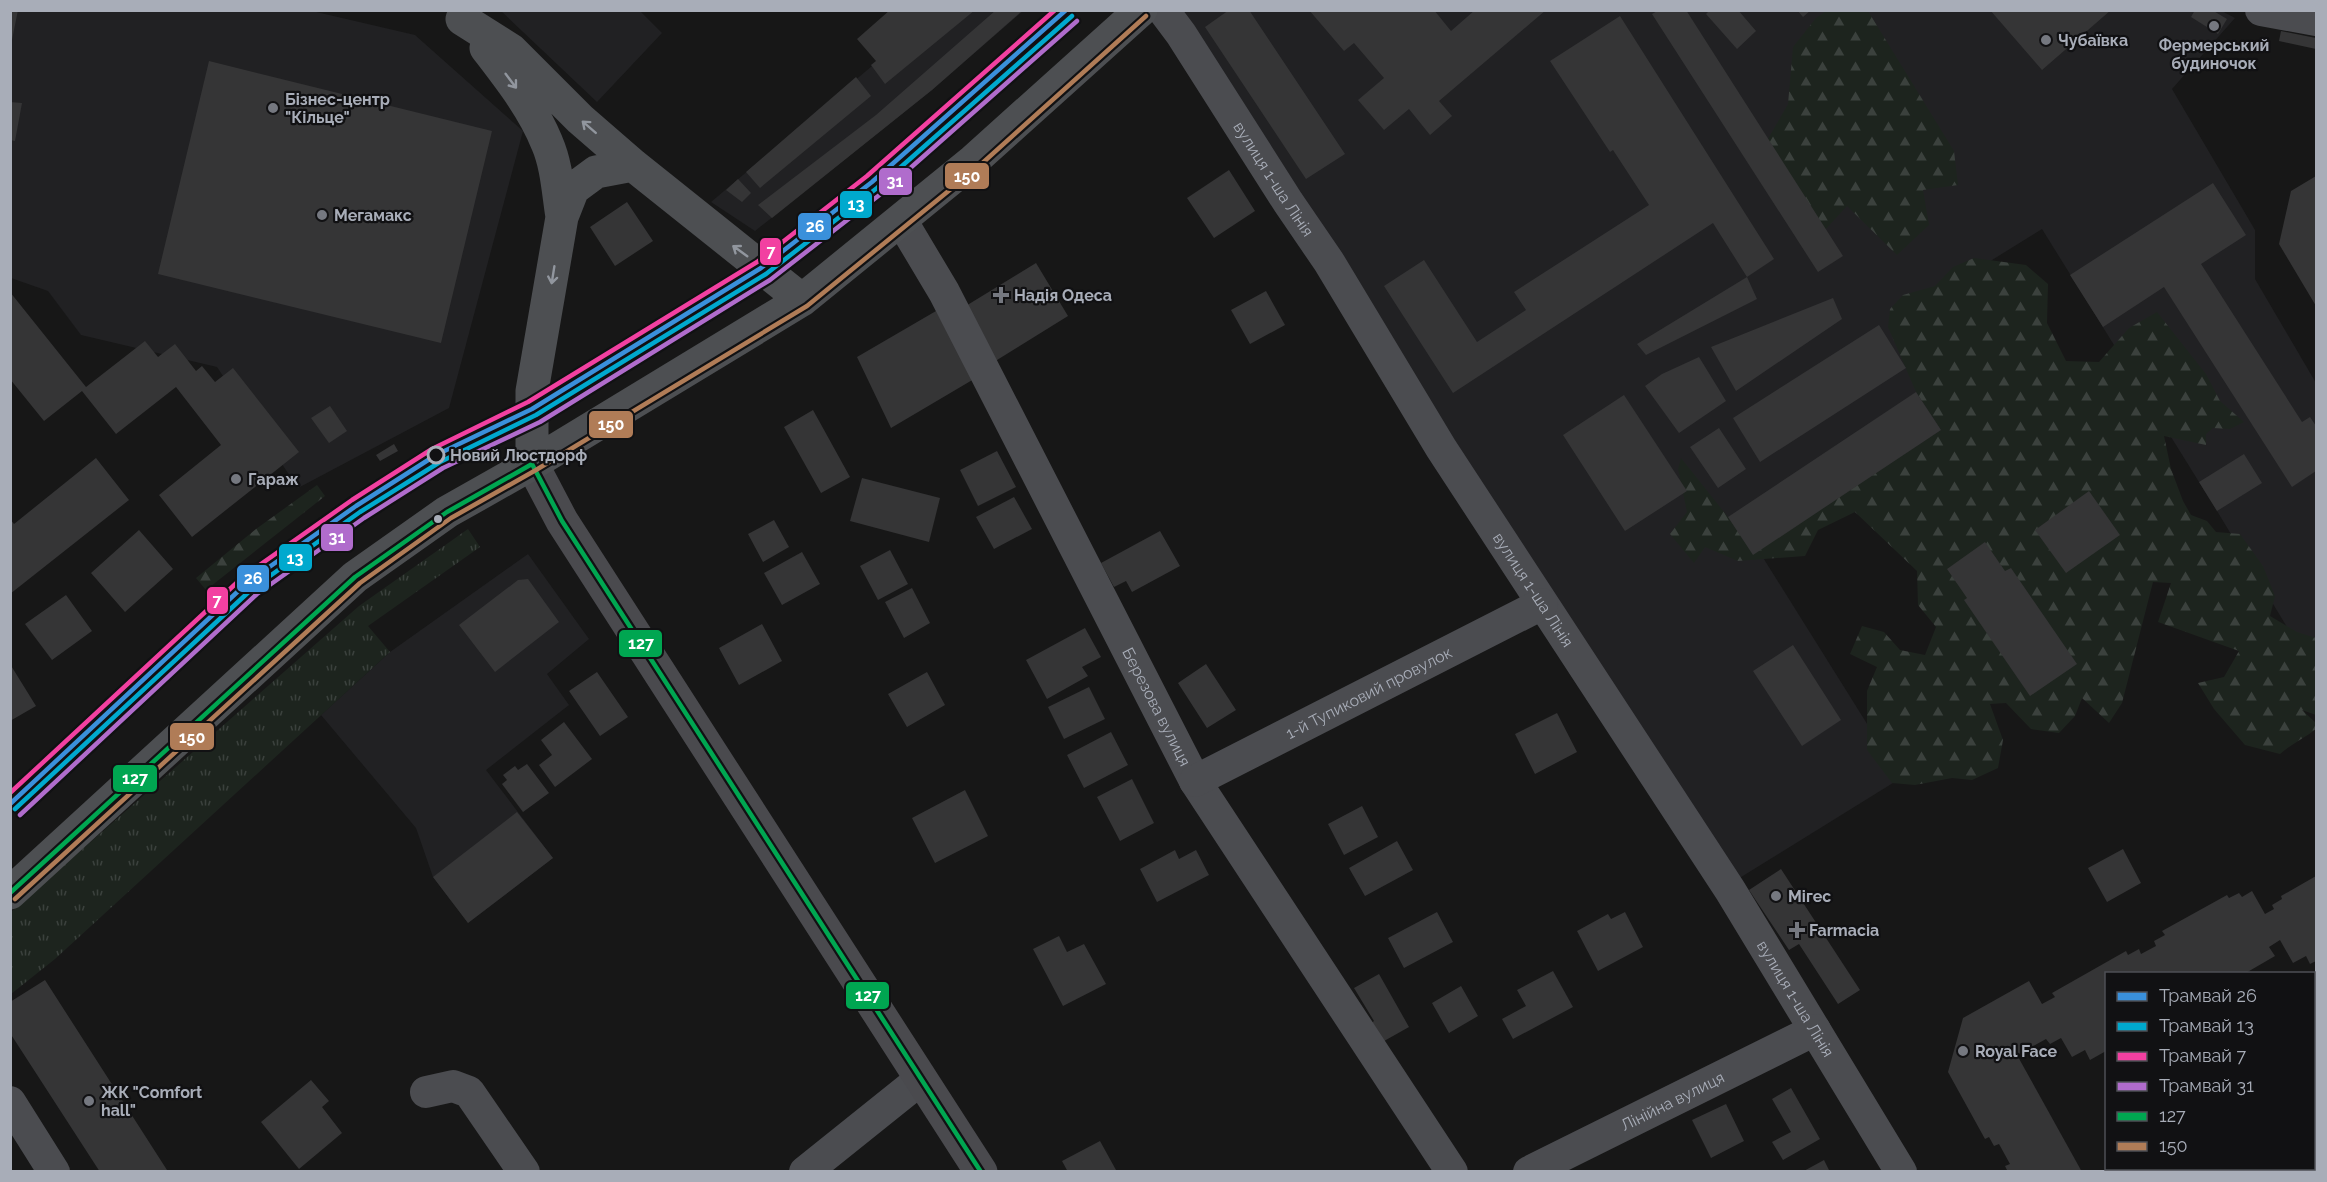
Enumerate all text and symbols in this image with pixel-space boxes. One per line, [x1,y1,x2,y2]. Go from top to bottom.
marker: Фермерський будиночок [2207,19,2221,33]
place label: Чубаївка [2058,31,2128,50]
marker: Чубаївка [2039,33,2053,47]
place label: Фермерський будиночок [2159,36,2269,73]
one-way arrow [505,73,517,89]
place label: Бізнес-центр "Кільце" [285,90,390,127]
marker: Бізнес-центр "Кільце" [266,101,280,115]
street label: вулиця 1-ша Лінія [1230,118,1318,240]
one-way arrow [582,120,597,134]
line badge: 150 [944,162,990,190]
line badge: 31 [878,167,913,196]
text: 150 [954,167,980,186]
text: 31 [887,172,904,191]
line badge: 13 [839,190,873,219]
text: 13 [848,195,864,214]
place label: Мегамакс [334,206,412,225]
marker: Мегамакс [315,208,329,222]
line badge: 26 [797,212,832,241]
text: 26 [806,217,825,236]
line badge: 7 [759,237,782,266]
text: 7 [767,242,776,261]
one-way arrow [732,245,748,257]
one-way arrow [547,264,558,284]
marker: Надія Одеса [992,286,1010,304]
place label: Надія Одеса [1014,286,1112,305]
line badge: 150 [588,410,634,439]
text: 150 [598,415,624,434]
marker: Новий Люстдорф [427,446,445,464]
place label: Новий Люстдорф [450,446,587,465]
place label: Гараж [248,470,299,489]
marker: Гараж [229,472,243,486]
unlabelled marker [432,513,444,525]
line badge: 31 [320,523,354,552]
text: 31 [329,528,346,547]
street label: вулиця 1-ша Лінія [1489,529,1578,650]
line badge: 13 [278,543,313,572]
text: 13 [287,549,303,568]
line badge: 26 [236,564,270,593]
text: 26 [244,569,263,588]
line badge: 7 [206,586,229,615]
text: 7 [213,591,222,610]
line badge: 127 [618,629,663,658]
text: 127 [628,634,654,653]
street label: 1-й Тупиковий провулок [1282,642,1455,743]
street label: Березова вулиця [1119,644,1195,769]
line badge: 150 [169,722,215,751]
text: 150 [179,728,205,747]
line badge: 127 [112,764,158,793]
text: 127 [122,769,148,788]
place label: Мігес [1788,887,1831,906]
marker: Мігес [1769,889,1783,903]
place label: Farmacia [1809,921,1879,940]
marker: Farmacia [1790,923,1804,937]
street label: вулиця 1-ша Лінія [1753,937,1838,1060]
legend [2105,972,2315,1170]
line badge: 127 [845,981,890,1010]
text: Трамвай 26 [2159,985,2257,1006]
text: 127 [855,986,881,1005]
text: Трамвай 13 [2159,1015,2254,1036]
place label: Royal Face [1975,1042,2058,1061]
marker: Royal Face [1956,1044,1970,1058]
text: Трамвай 7 [2159,1045,2247,1066]
street label: Лінійна вулиця [1617,1067,1727,1134]
text: Трамвай 31 [2159,1075,2254,1096]
place label: ЖК "Comfort hall" [101,1083,202,1120]
marker: ЖК "Comfort hall" [82,1094,96,1108]
text: 127 [2159,1105,2186,1126]
text: 150 [2159,1135,2188,1156]

